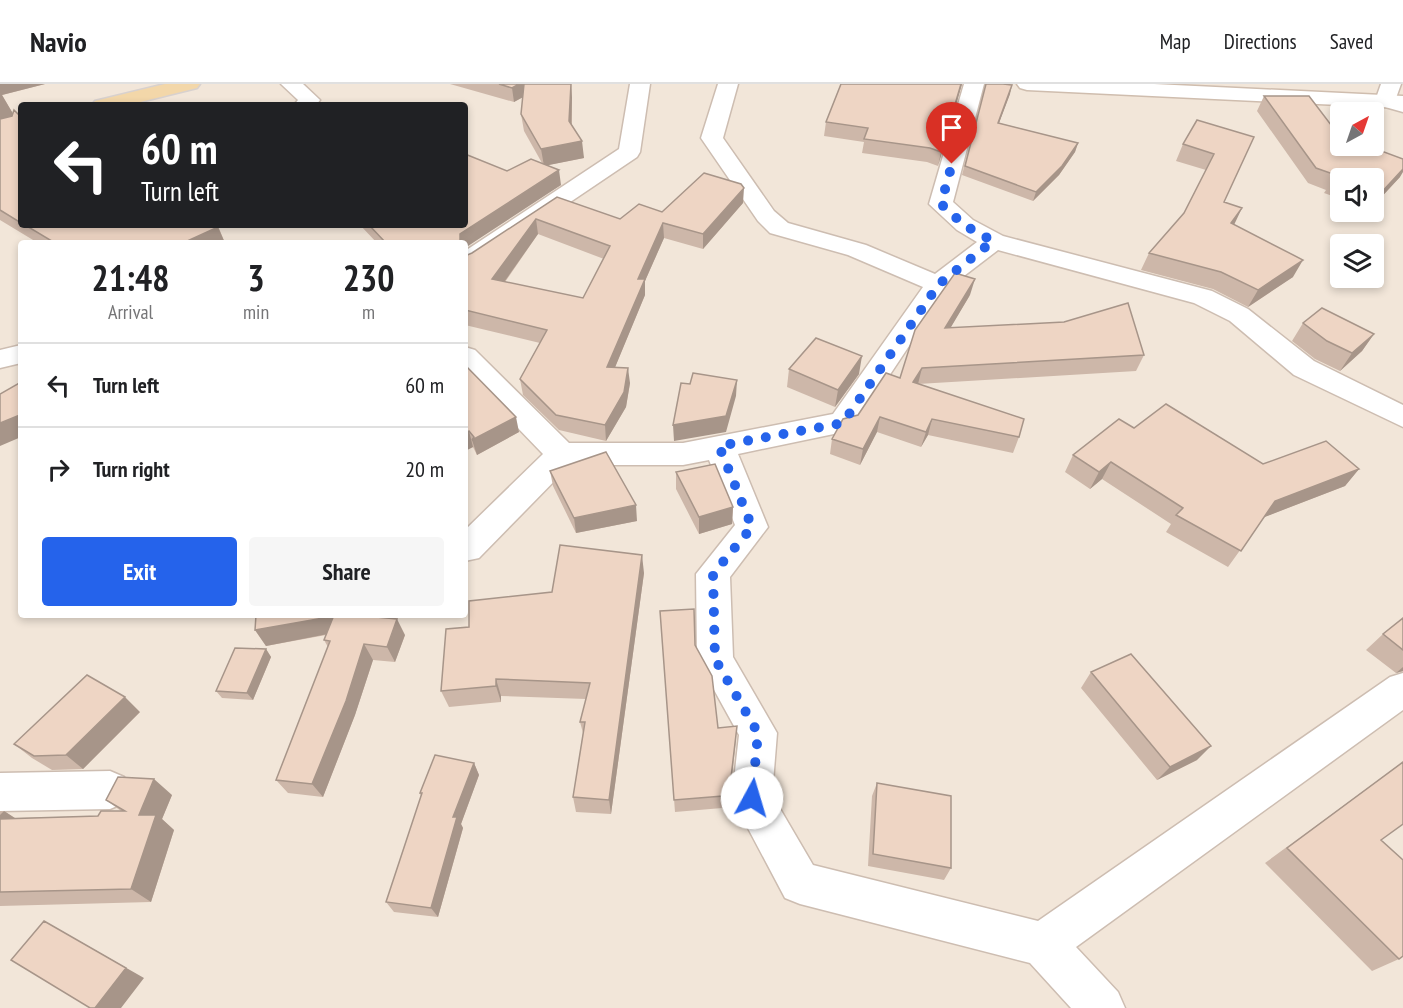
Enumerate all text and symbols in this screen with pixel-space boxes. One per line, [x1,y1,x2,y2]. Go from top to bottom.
text: Navio [30,23,87,60]
text: Map [1160,28,1191,55]
text: Directions [1224,28,1297,55]
text: Saved [1330,28,1373,55]
pin [926,102,977,164]
north arrow [1330,102,1384,156]
map controls [1330,102,1384,288]
icon: arrive [935,111,968,144]
text: 60 m [141,121,218,176]
icon: left [42,126,120,204]
button: sound [1330,168,1384,222]
text: Turn left [141,174,219,208]
button: layers [1330,234,1384,288]
text: 21:48 [92,254,169,301]
text: 3 [247,254,265,301]
text: 230 [343,254,394,301]
text: Arrival [108,299,153,325]
text: min [243,299,269,325]
text: m [362,299,375,325]
icon: left [42,369,75,402]
text: Turn left [93,371,159,399]
text: 60 m [405,371,444,399]
icon: right [42,453,75,486]
text: Turn right [93,455,170,483]
text: 20 m [405,455,444,483]
button: Exit [42,537,237,606]
button: Share [249,537,444,606]
position arrow [720,766,784,830]

